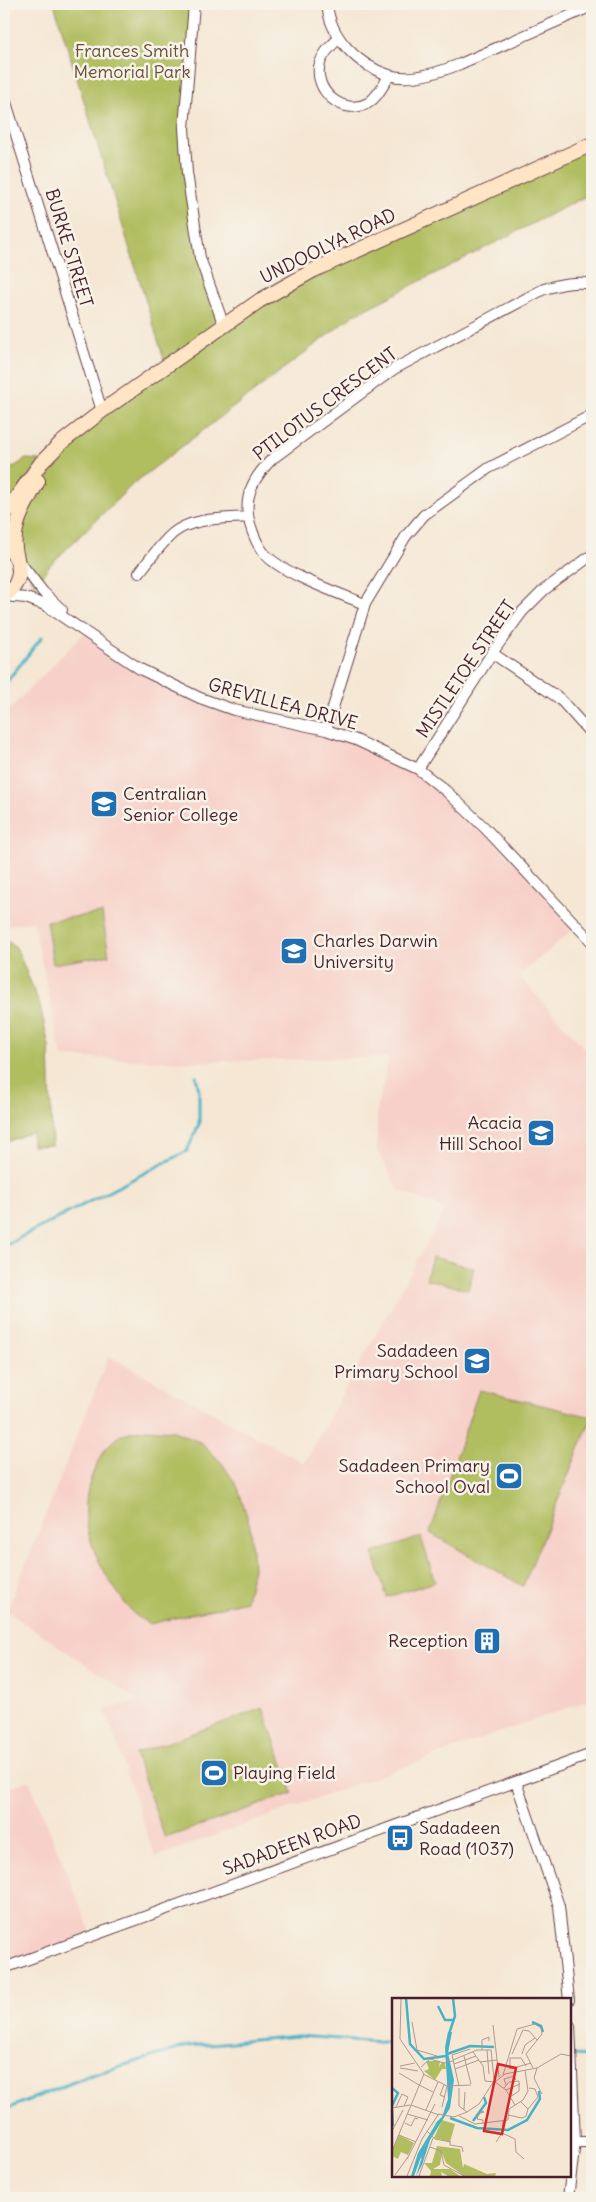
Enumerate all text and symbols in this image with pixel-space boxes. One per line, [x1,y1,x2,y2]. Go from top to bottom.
park label: Frances Smith Memorial Park [73,39,191,83]
street label: BURKE STREET [41,186,98,310]
street label: UNDOOLYA ROAD [256,203,399,288]
street label: PTILOTUS CRESCENT [248,342,401,465]
street label: MISTLETOE STREET [411,595,520,742]
street label: GREVILLEA DRIVE [206,672,360,735]
place label: Centralian Senior College [123,782,238,826]
school or university icon: Centralian Senior College [89,789,119,819]
place label: Charles Darwin University [313,929,438,973]
school or university icon: Charles Darwin University [279,936,309,966]
place label: Acacia Hill School [439,1111,522,1155]
school or university icon: Acacia Hill School [526,1118,556,1148]
place label: Sadadeen Primary School [334,1339,458,1383]
school or university icon: Sadadeen Primary School [462,1346,492,1376]
place label: Sadadeen Primary School Oval [339,1454,490,1498]
sports icon: Sadadeen Primary School Oval [494,1461,524,1491]
building icon: Reception [472,1626,502,1656]
place label: Reception [388,1629,468,1652]
sports icon: Playing Field [199,1758,229,1788]
place label: Playing Field [233,1761,336,1784]
street label: SADADEEN ROAD [219,1809,364,1880]
place label: Sadadeen Road (1037) [419,1816,514,1860]
bus stop icon: Sadadeen Road (1037) [385,1823,415,1853]
inset map [392,1998,571,2177]

